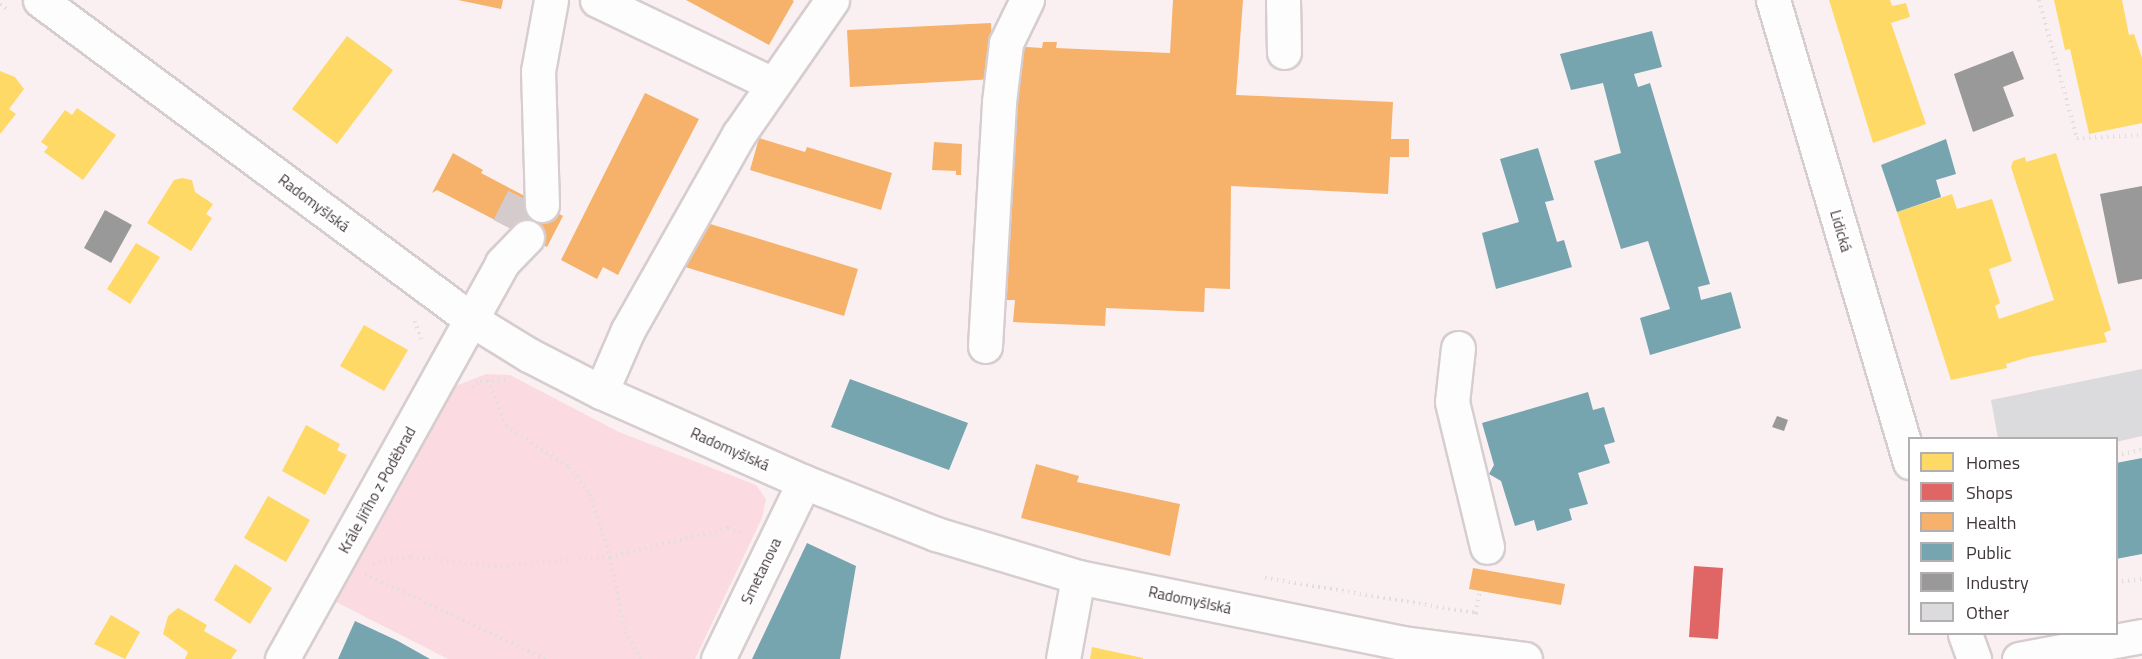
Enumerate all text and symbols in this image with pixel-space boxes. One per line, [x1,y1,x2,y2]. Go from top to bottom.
street label: Radomyšlská [275,170,353,236]
street label: Lidická [1826,208,1856,254]
street label: Krále Jiřího z Poděbrad [335,424,419,556]
street label: Radomyšlská [688,424,772,474]
legend [1908,437,2118,635]
text: Homes [1966,449,2020,476]
text: Shops [1966,479,2013,506]
text: Health [1966,509,2016,536]
street label: Smetanova [737,535,785,607]
text: Public [1966,539,2012,566]
text: Industry [1966,569,2029,596]
street label: Radomyšlská [1147,582,1233,618]
text: Other [1966,599,2009,626]

